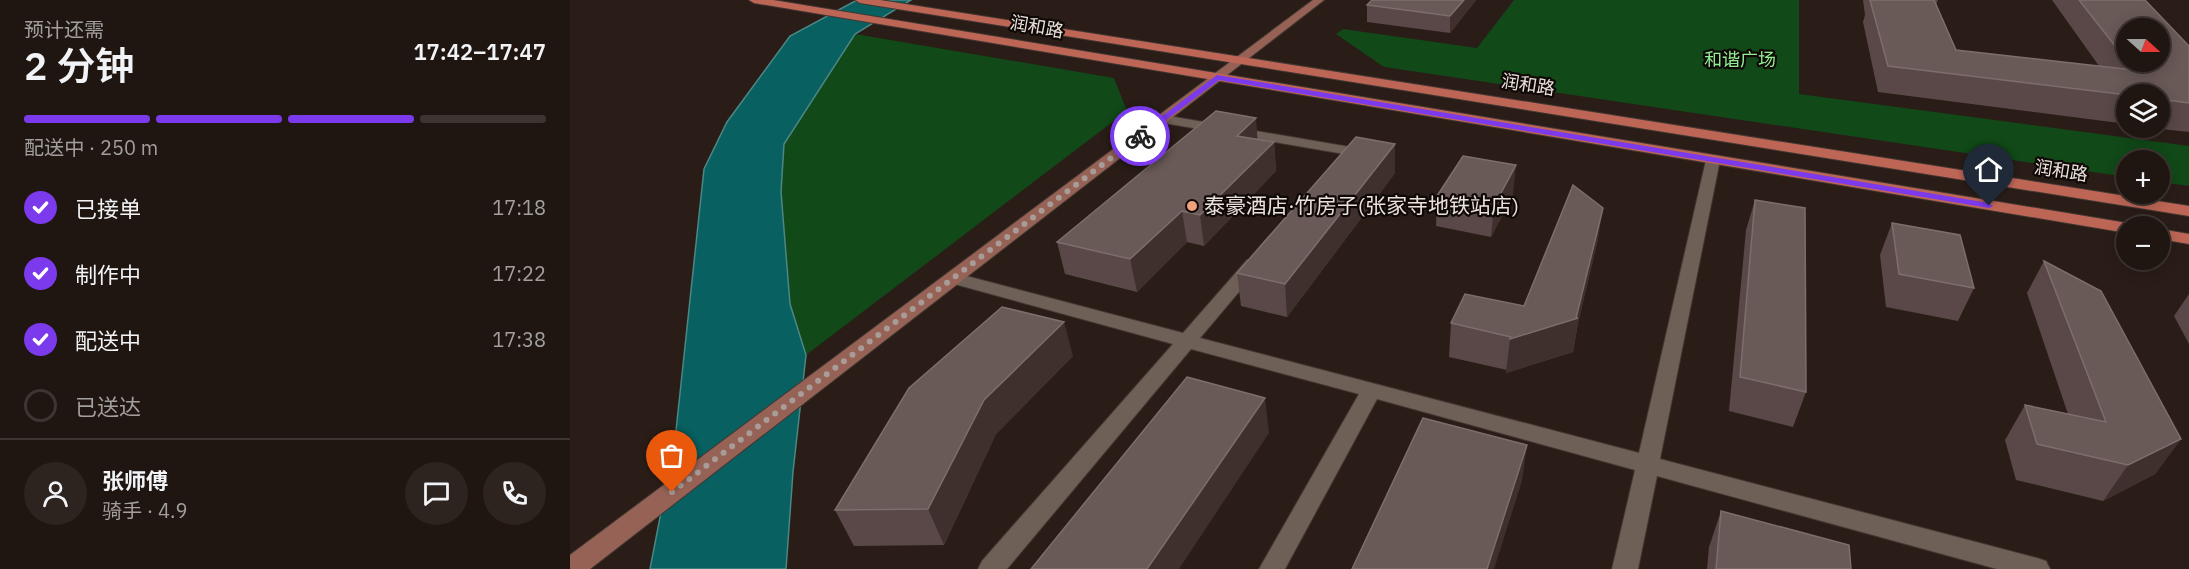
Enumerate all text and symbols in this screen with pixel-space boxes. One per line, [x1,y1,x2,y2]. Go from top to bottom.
street label: 润和路 [1009,10,1066,43]
text: 预计还需 [24,16,104,43]
north arrow [2116,18,2170,72]
map controls [2116,18,2170,270]
text: 17:42–17:47 [413,37,546,66]
text: 2 分钟 [24,40,135,91]
park label: 和谐广场 [1704,48,1776,71]
street label: 润和路 [1500,69,1557,100]
button: layers [2116,84,2170,138]
courier [1110,106,1170,166]
icon: bike [1124,120,1157,153]
text: 配送中 · 250 m [24,134,158,161]
pin [1963,144,2014,206]
button: + [2116,150,2170,204]
icon: home [1972,153,2005,186]
street label: 润和路 [2033,155,2090,186]
icon: check [24,191,57,224]
place label: 泰豪酒店·竹房子(张家寺地铁站店) [1204,191,1519,219]
text: 已接单 [75,194,141,223]
text: 17:18 [492,194,546,221]
marker: 泰豪酒店·竹房子(张家寺地铁站店) [1185,199,1199,213]
button: − [2116,216,2170,270]
icon: check [24,257,57,290]
text: 制作中 [75,260,141,289]
text: 17:22 [492,260,546,287]
icon: check [24,323,57,356]
text: 配送中 [75,326,141,355]
text: 17:38 [492,326,546,353]
text: 已送达 [75,392,141,421]
pin [646,430,697,492]
icon: bag [655,439,688,472]
button: person [24,462,87,525]
button: chat [405,462,468,525]
button: phone [483,462,546,525]
text: 张师傅 [102,466,168,495]
text: 骑手 · 4.9 [102,497,187,524]

